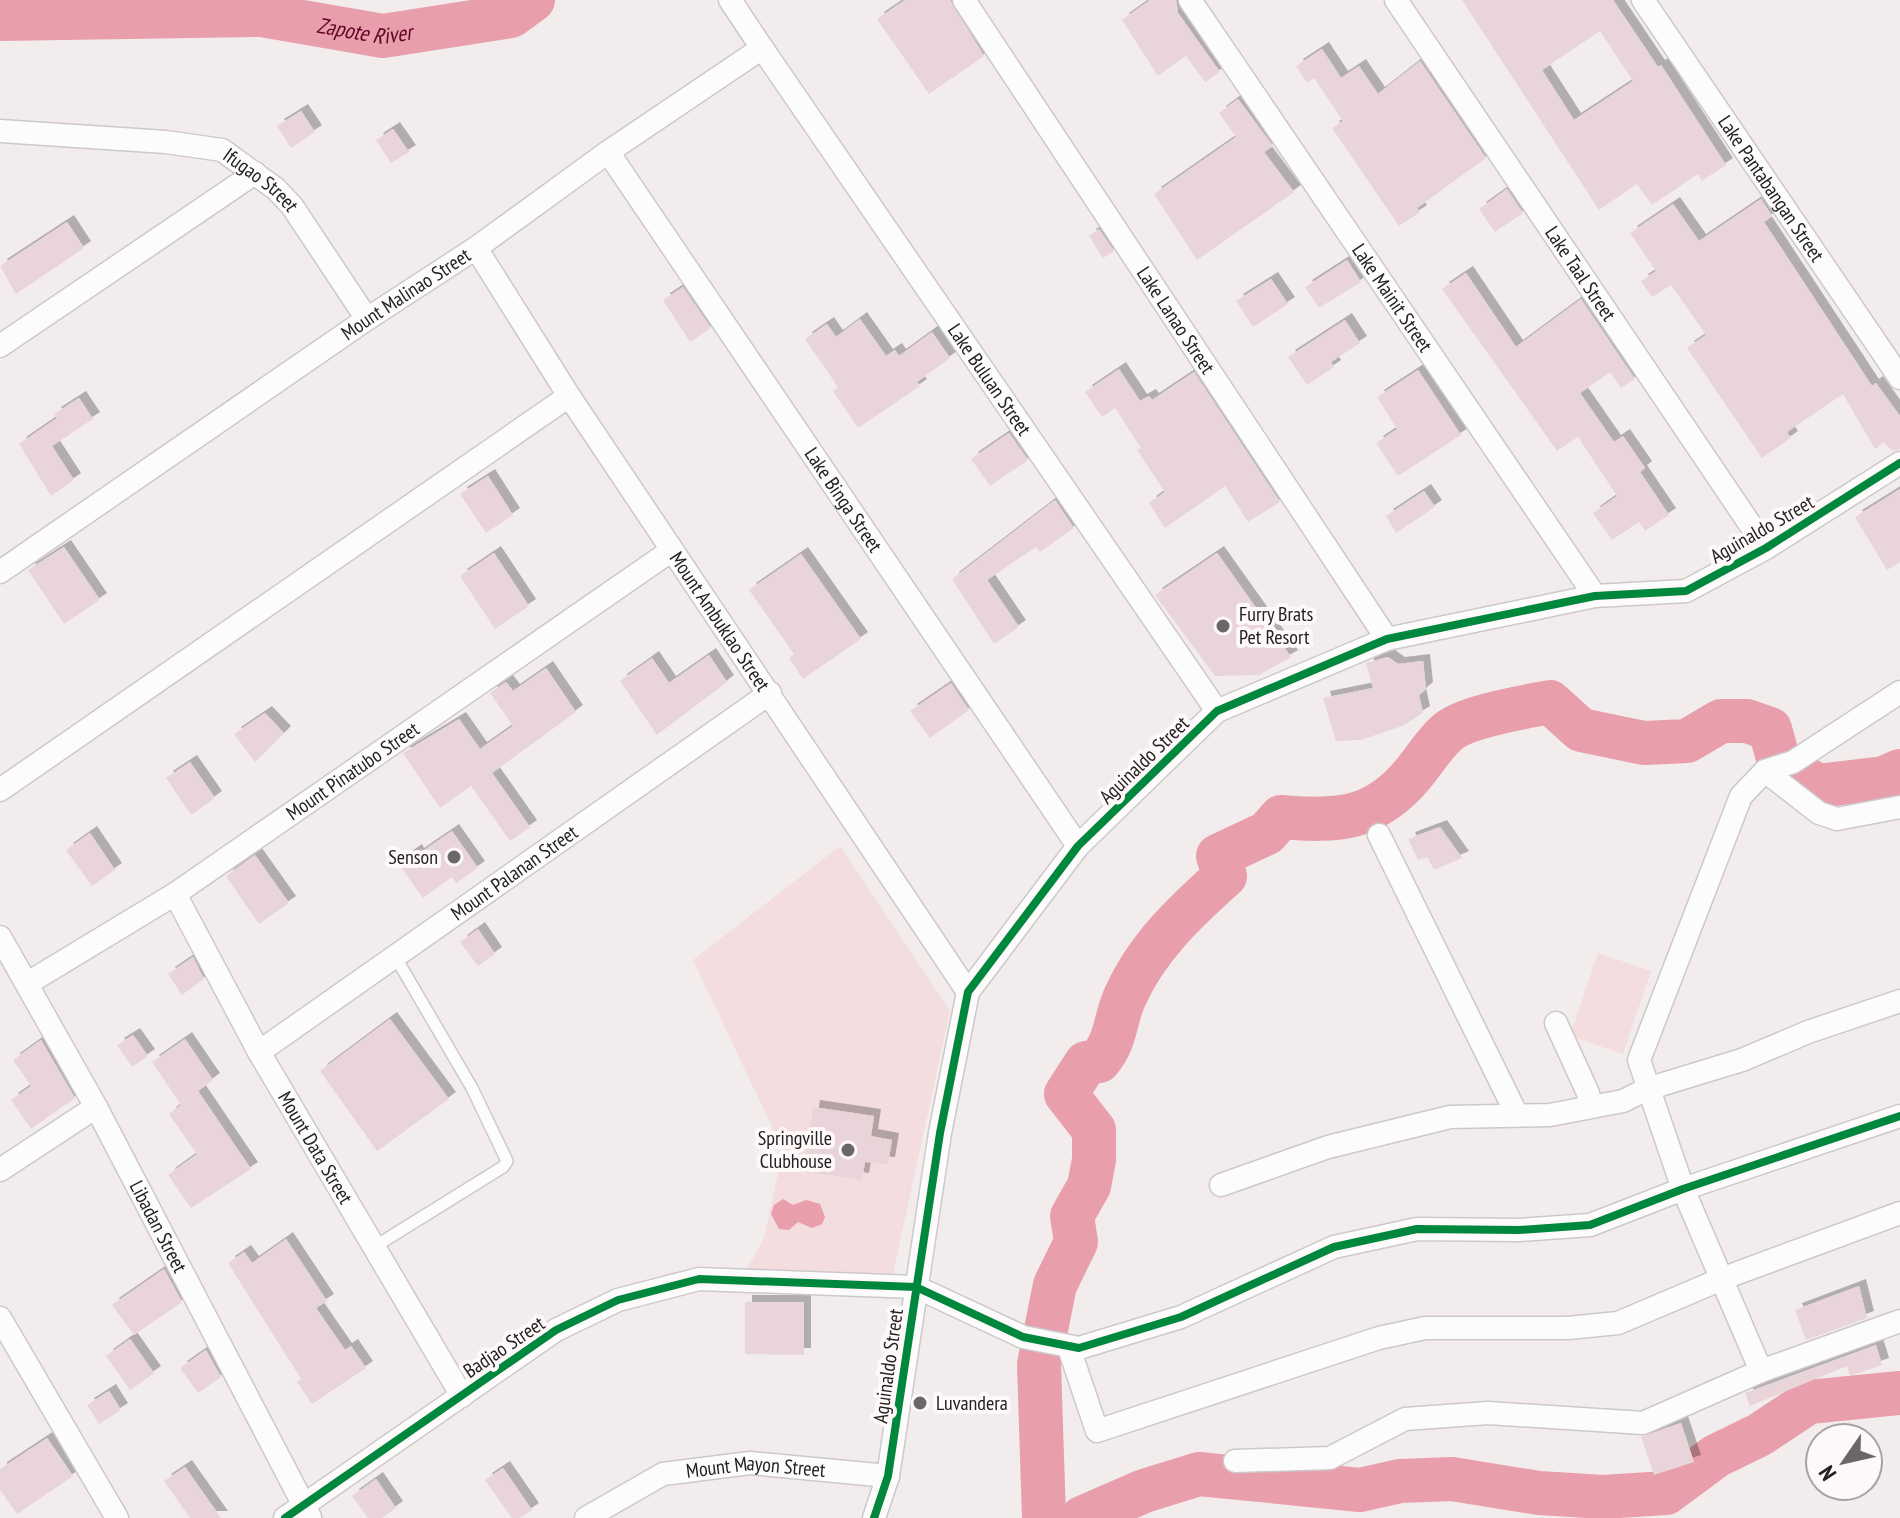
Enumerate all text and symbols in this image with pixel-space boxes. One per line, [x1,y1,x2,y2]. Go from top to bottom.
water label: Zapote River [315,11,417,50]
street label: Lake Pantabangan Street [1712,110,1830,267]
street label: Ifugao Street [218,142,305,217]
street label: Lake Taal Street [1539,221,1622,326]
street label: Lake Mainit Street [1346,239,1439,357]
street label: Mount Malinao Street [336,242,476,346]
street label: Lake Lanao Street [1131,262,1221,379]
street label: Lake Buluan Street [942,318,1037,441]
street label: Lake Binga Street [799,442,888,558]
street label: Aguinaldo Street [1706,489,1819,569]
street label: Mount Ambuklao Street [664,547,776,697]
place label: Furry Brats Pet Resort [1239,601,1313,650]
marker: Furry Brats Pet Resort [1214,617,1232,635]
street label: Aguinaldo Street [1094,710,1195,809]
street label: Mount Pinatubo Street [281,716,425,826]
street label: Mount Palanan Street [446,819,583,926]
place label: Senson [388,844,438,870]
marker: Senson [445,848,463,866]
street label: Mount Data Street [272,1087,359,1209]
place label: Springville Clubhouse [758,1125,832,1174]
marker: Springville Clubhouse [839,1141,857,1159]
street label: Libadan Street [124,1176,193,1277]
street label: Aguinaldo Street [867,1307,909,1425]
street label: Badjao Street [458,1310,550,1384]
place label: Luvandera [936,1390,1008,1416]
marker: Luvandera [911,1394,929,1412]
north arrow [1804,1422,1884,1502]
street label: Mount Mayon Street [685,1450,827,1484]
text: N [1812,1460,1842,1486]

